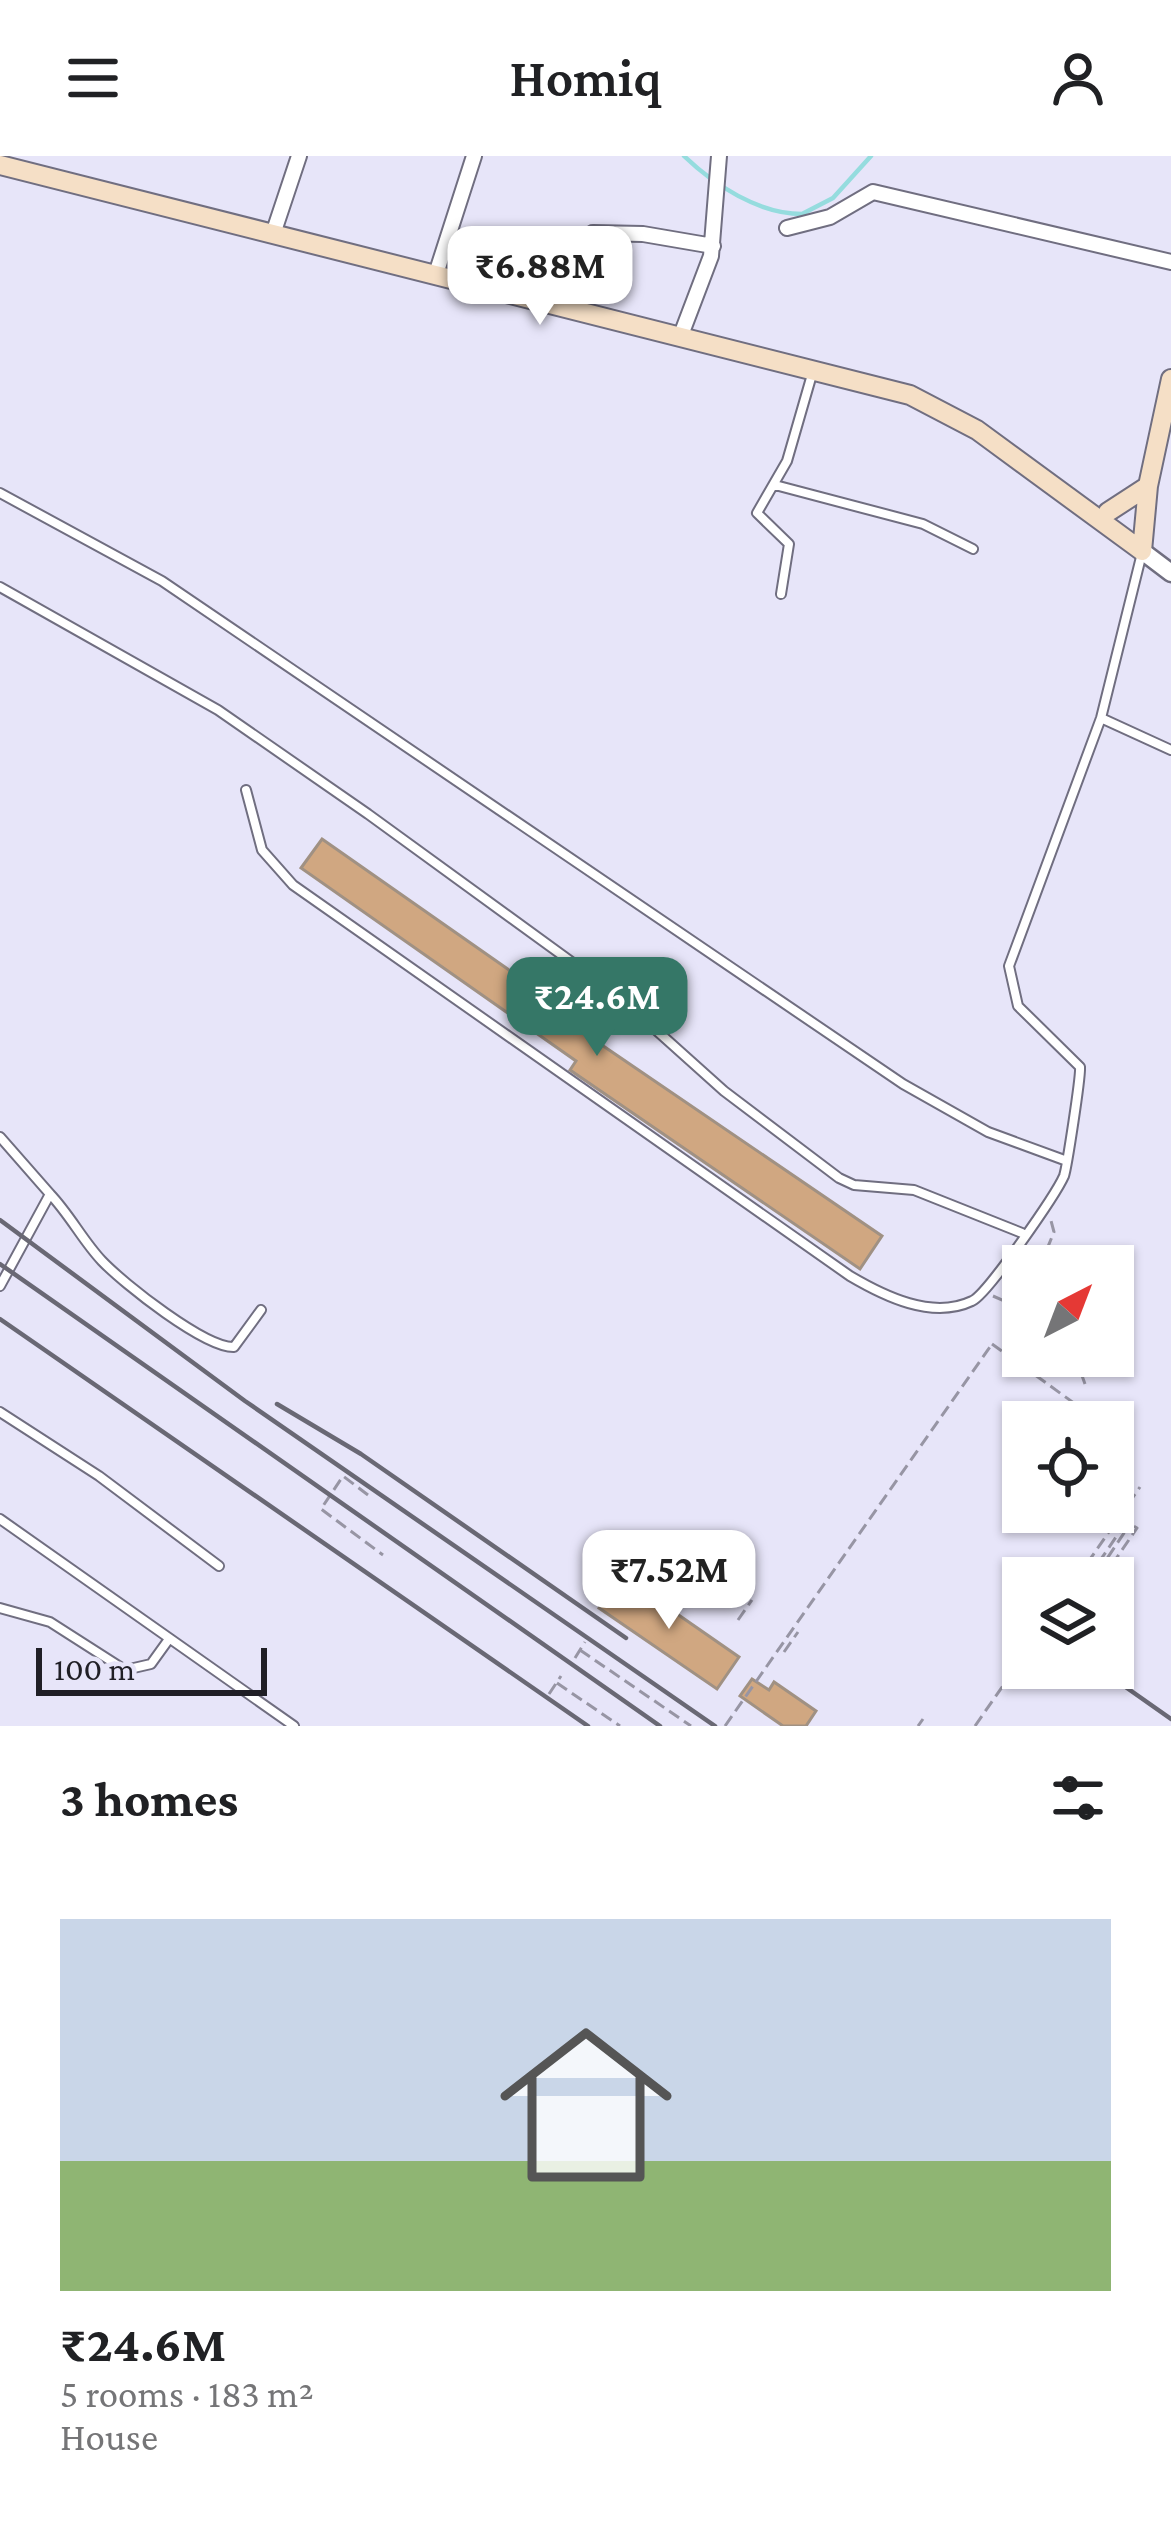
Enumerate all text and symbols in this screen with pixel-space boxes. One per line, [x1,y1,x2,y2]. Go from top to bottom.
icon: menu [60,45,126,111]
icon: person [1045,45,1111,111]
text: Homiq [509,48,662,108]
pin: ₹6.88M [442,226,638,328]
text: ₹6.88M [474,243,606,286]
pin: ₹24.6M [499,957,695,1059]
text: ₹24.6M [533,974,661,1017]
north arrow [1002,1245,1134,1377]
map controls [1002,1245,1134,1689]
button: locate [1002,1401,1134,1533]
pin: ₹7.52M [571,1530,767,1632]
text: ₹7.52M [609,1547,729,1590]
button: layers [1002,1557,1134,1689]
scale bar [36,1642,267,1695]
text: 100 m [54,1650,135,1687]
icon: filters [1045,1765,1111,1831]
text: 3 homes [60,1770,238,1827]
icon: home [478,1997,694,2213]
text: ₹24.6M [60,2315,226,2372]
text: 5 rooms · 183 m² [60,2372,314,2415]
text: House [60,2415,158,2458]

